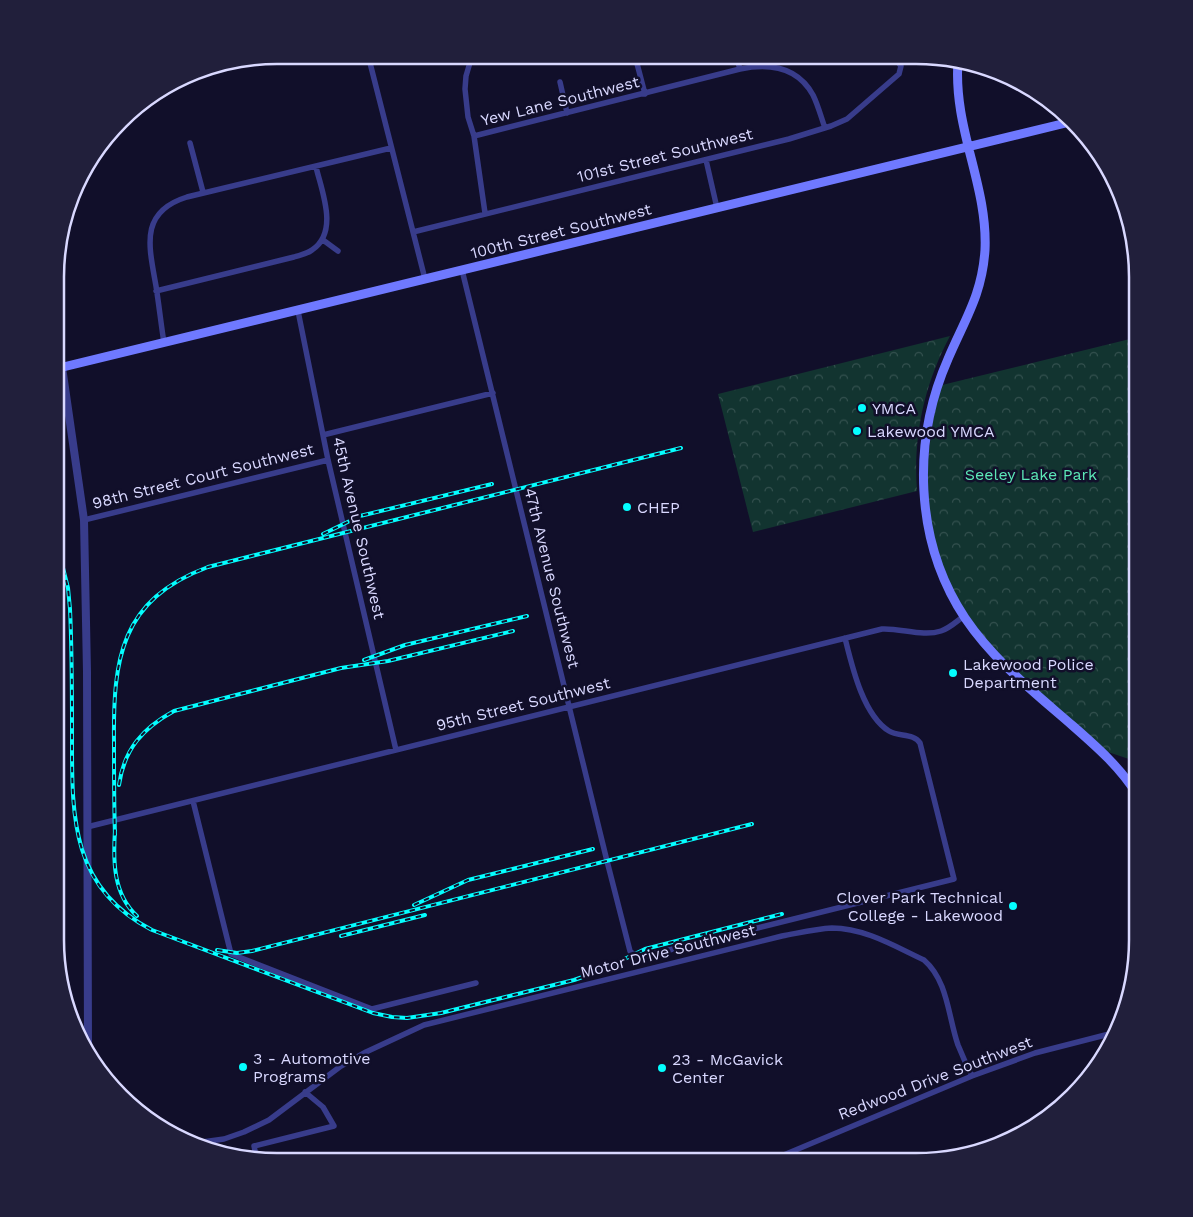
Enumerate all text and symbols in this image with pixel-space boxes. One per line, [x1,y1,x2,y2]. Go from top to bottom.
street label: Yew Lane Southwest [479,72,641,130]
street label: 101st Street Southwest [575,124,755,186]
street label: 100th Street Southwest [469,199,654,263]
place label: YMCA [872,399,916,418]
marker: YMCA [856,402,868,414]
place label: Lakewood YMCA [867,422,995,441]
marker: Lakewood YMCA [851,425,863,437]
street label: 45th Avenue Southwest [329,435,389,621]
street label: 98th Street Court Southwest [90,439,316,513]
park label: Seeley Lake Park [965,465,1097,484]
street label: 47th Avenue Southwest [520,486,584,670]
place label: CHEP [637,498,680,517]
marker: CHEP [621,501,633,513]
place label: Lakewood Police Department [963,655,1094,692]
marker: Lakewood Police Department [947,667,959,679]
street label: 95th Street Southwest [434,673,612,735]
place label: Clover Park Technical College - Lakewood [836,888,1003,925]
marker: Clover Park Technical College - Lakewood [1007,900,1019,912]
street label: Motor Drive Southwest [578,920,758,982]
street label: Redwood Drive Southwest [835,1032,1035,1124]
place label: 3 - Automotive Programs [253,1049,371,1086]
place label: 23 - McGavick Center [672,1050,783,1087]
marker: 3 - Automotive Programs [237,1061,249,1073]
marker: 23 - McGavick Center [656,1062,668,1074]

